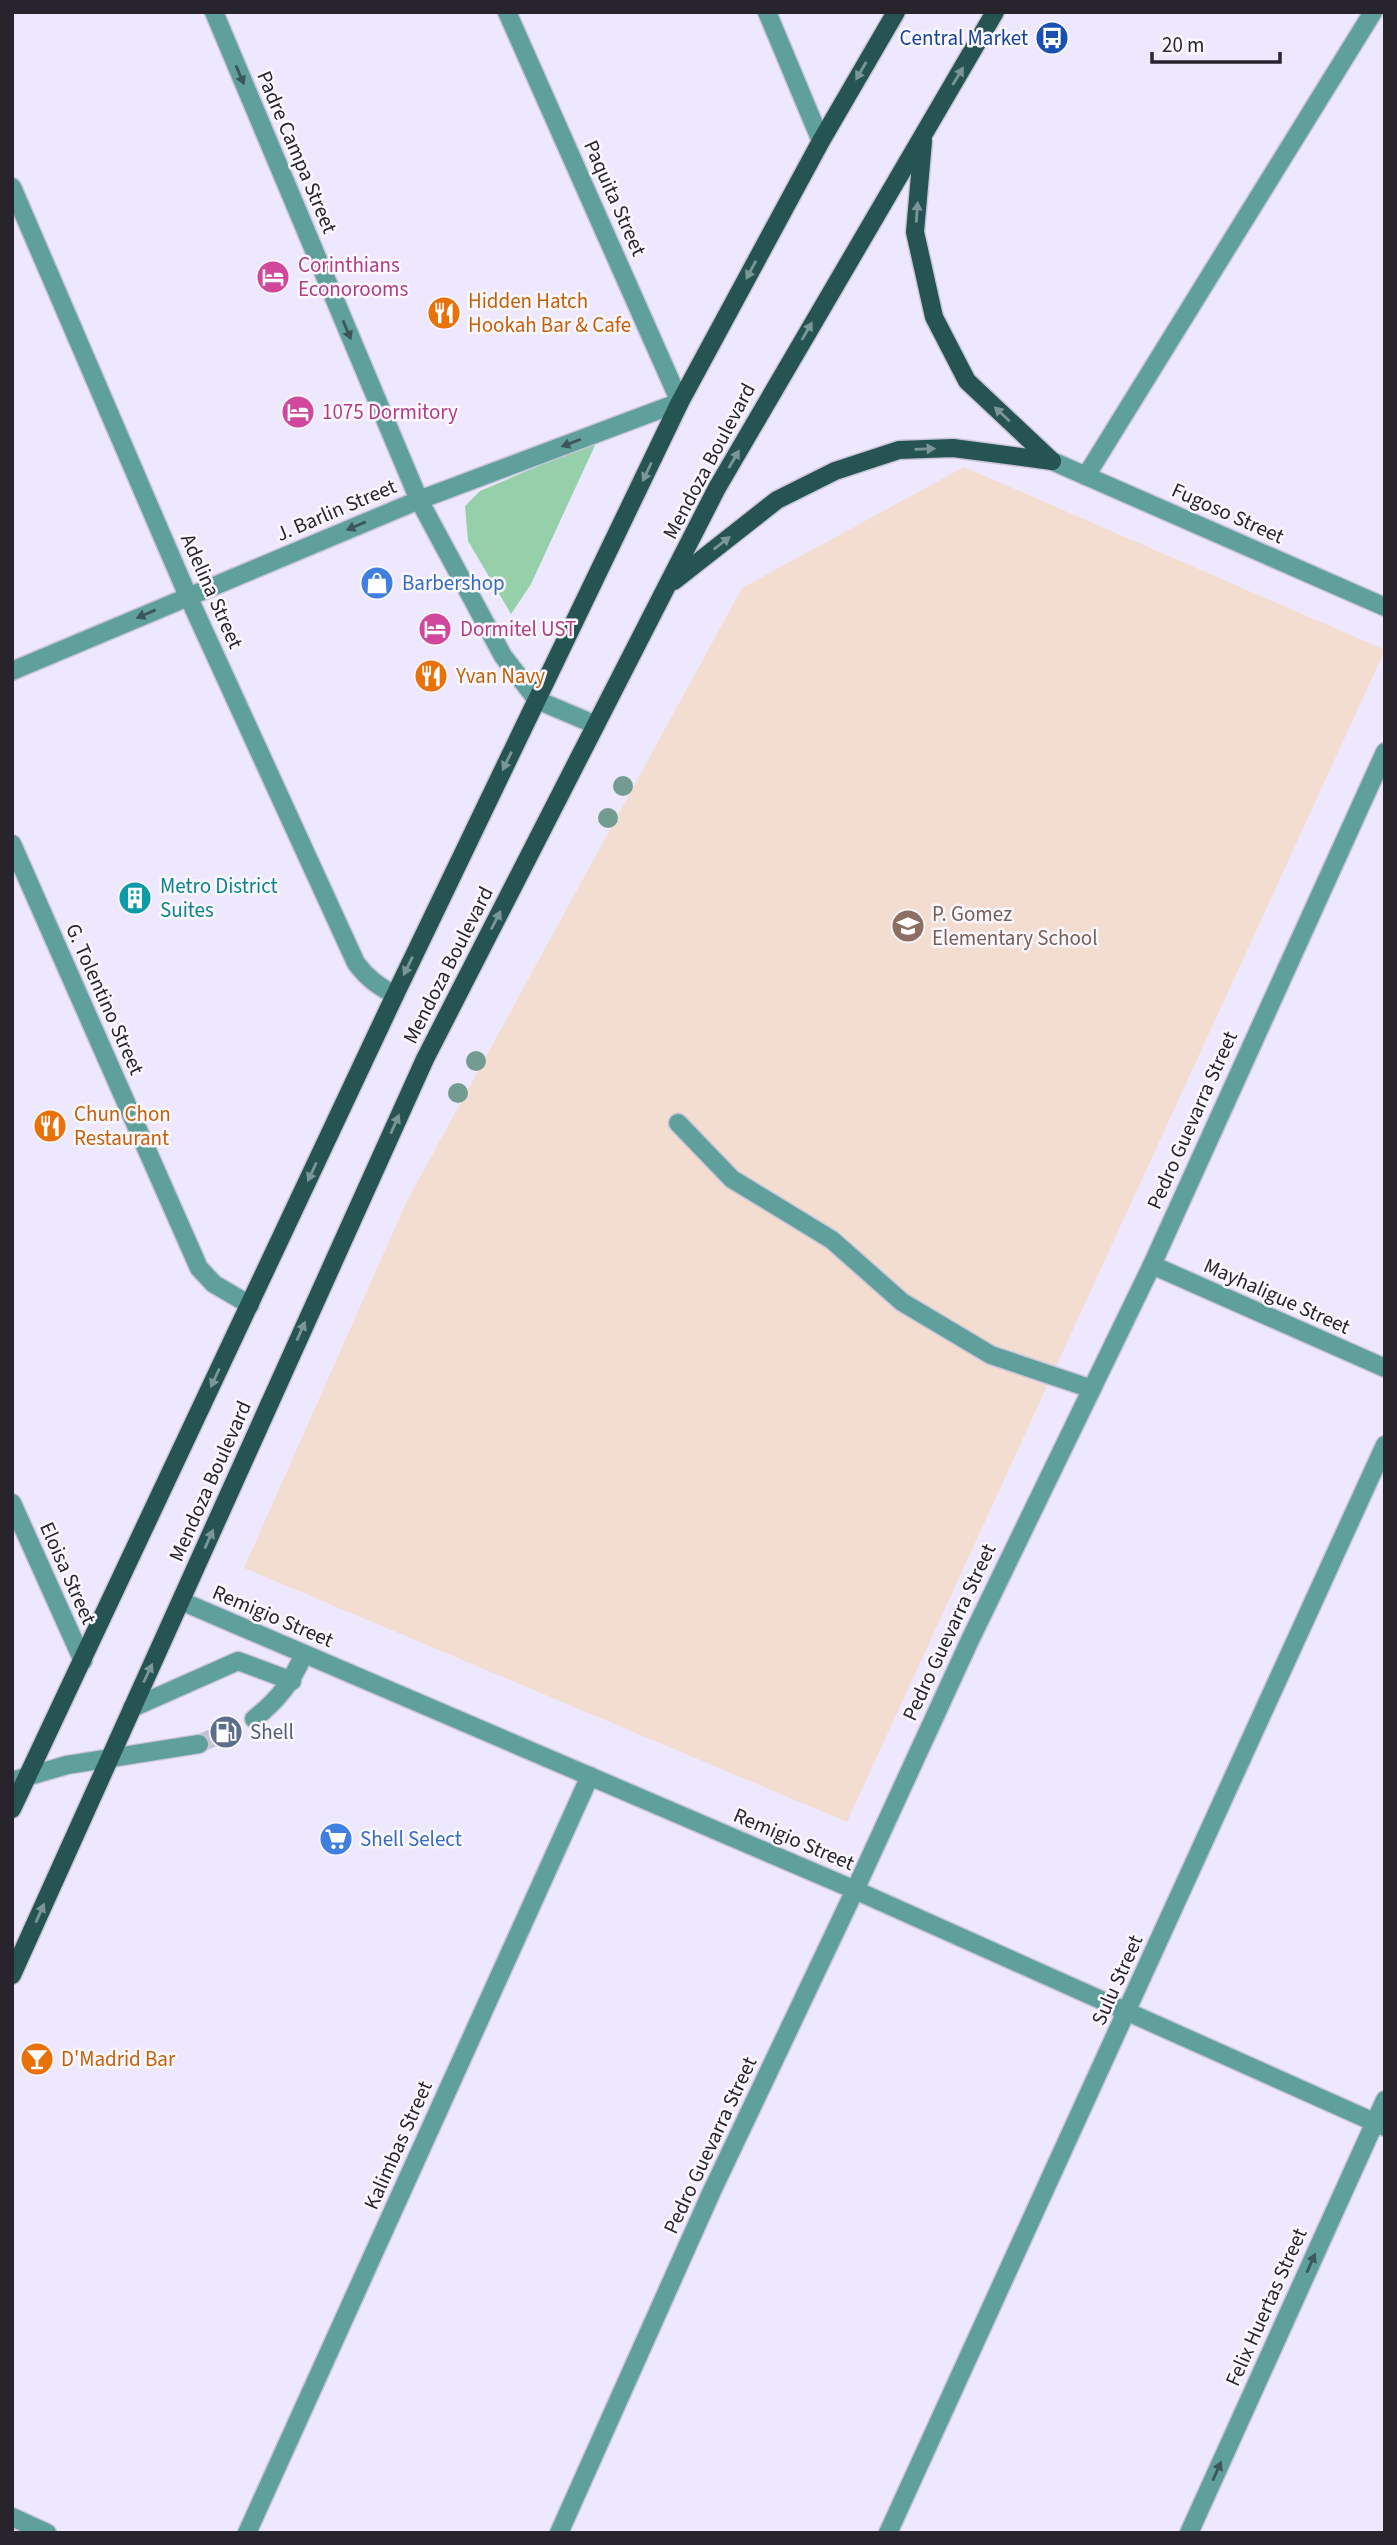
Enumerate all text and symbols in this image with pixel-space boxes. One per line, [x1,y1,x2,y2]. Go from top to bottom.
bus stop icon: Central Market [1033,19,1071,57]
scale bar [1152,21,1280,65]
place label: Central Market [900,23,1028,53]
text: 20 m [1162,30,1204,60]
one-way arrow [855,62,868,81]
one-way arrow [234,65,246,85]
street label: Padre Campa Street [249,66,345,238]
one-way arrow [952,66,964,85]
street label: Paquita Street [576,135,654,261]
one-way arrow [912,201,923,223]
place label: Corinthians Econorooms [298,250,408,304]
hotel icon: Corinthians Econorooms [254,258,292,296]
one-way arrow [745,260,757,280]
place label: Hidden Hatch Hookah Bar & Cafe [468,286,631,340]
restaurant icon: Hidden Hatch Hookah Bar & Cafe [425,294,463,332]
one-way arrow [342,320,353,341]
one-way arrow [801,321,813,341]
street label: Mendoza Boulevard [655,378,763,544]
hotel icon: 1075 Dormitory [279,393,317,431]
place label: 1075 Dormitory [322,397,458,427]
one-way arrow [993,406,1011,422]
one-way arrow [560,438,581,449]
one-way arrow [914,444,936,455]
one-way arrow [728,449,740,469]
one-way arrow [641,462,653,482]
street label: J. Barlin Street [271,471,401,549]
street label: Fugoso Street [1167,475,1289,551]
one-way arrow [345,521,366,532]
street label: Adelina Street [173,529,251,653]
one-way arrow [713,535,731,550]
shop icon: Barbershop [358,564,396,602]
place label: Barbershop [402,568,505,598]
one-way arrow [136,608,156,620]
hotel icon: Dormitel UST [416,610,454,648]
place label: Dormitel UST [460,614,576,644]
restaurant icon: Yvan Navy [412,657,450,695]
place label: Yvan Navy [455,661,545,691]
one-way arrow [501,751,513,771]
place label: Metro District Suites [160,871,278,925]
building icon: Metro District Suites [116,879,154,917]
street label: Mendoza Boulevard [395,881,501,1049]
place label: P. Gomez Elementary School [932,899,1098,953]
school or university icon: P. Gomez Elementary School [889,907,927,945]
one-way arrow [491,910,502,930]
street label: G. Tolentino Street [58,919,152,1079]
one-way arrow [403,956,414,976]
street label: Pedro Guevarra Street [1139,1026,1245,1214]
place label: Chun Chon Restaurant [74,1099,171,1153]
restaurant icon: Chun Chon Restaurant [31,1107,69,1145]
one-way arrow [389,1114,401,1134]
one-way arrow [306,1162,318,1182]
street label: Mayhaligue Street [1199,1250,1355,1342]
one-way arrow [295,1321,307,1341]
one-way arrow [210,1368,221,1388]
street label: Mendoza Boulevard [161,1396,259,1566]
street label: Eloisa Street [32,1517,104,1629]
one-way arrow [203,1529,215,1549]
street label: Pedro Guevarra Street [895,1538,1003,1726]
street label: Remigio Street [208,1577,338,1655]
one-way arrow [142,1663,153,1683]
fuel station icon: Shell [207,1713,245,1751]
place label: Shell [250,1717,294,1747]
street label: Remigio Street [729,1800,859,1878]
supermarket icon: Shell Select [317,1820,355,1858]
place label: Shell Select [360,1824,462,1854]
one-way arrow [34,1903,46,1923]
street label: Sulu Street [1084,1930,1150,2030]
bar icon: D'Madrid Bar [18,2040,56,2078]
place label: D'Madrid Bar [61,2044,176,2074]
street label: Pedro Guevarra Street [656,2051,764,2239]
street label: Kalimbas Street [356,2076,440,2214]
street label: Felix Huertas Street [1218,2223,1314,2391]
one-way arrow [1305,2253,1316,2273]
one-way arrow [1212,2460,1223,2481]

